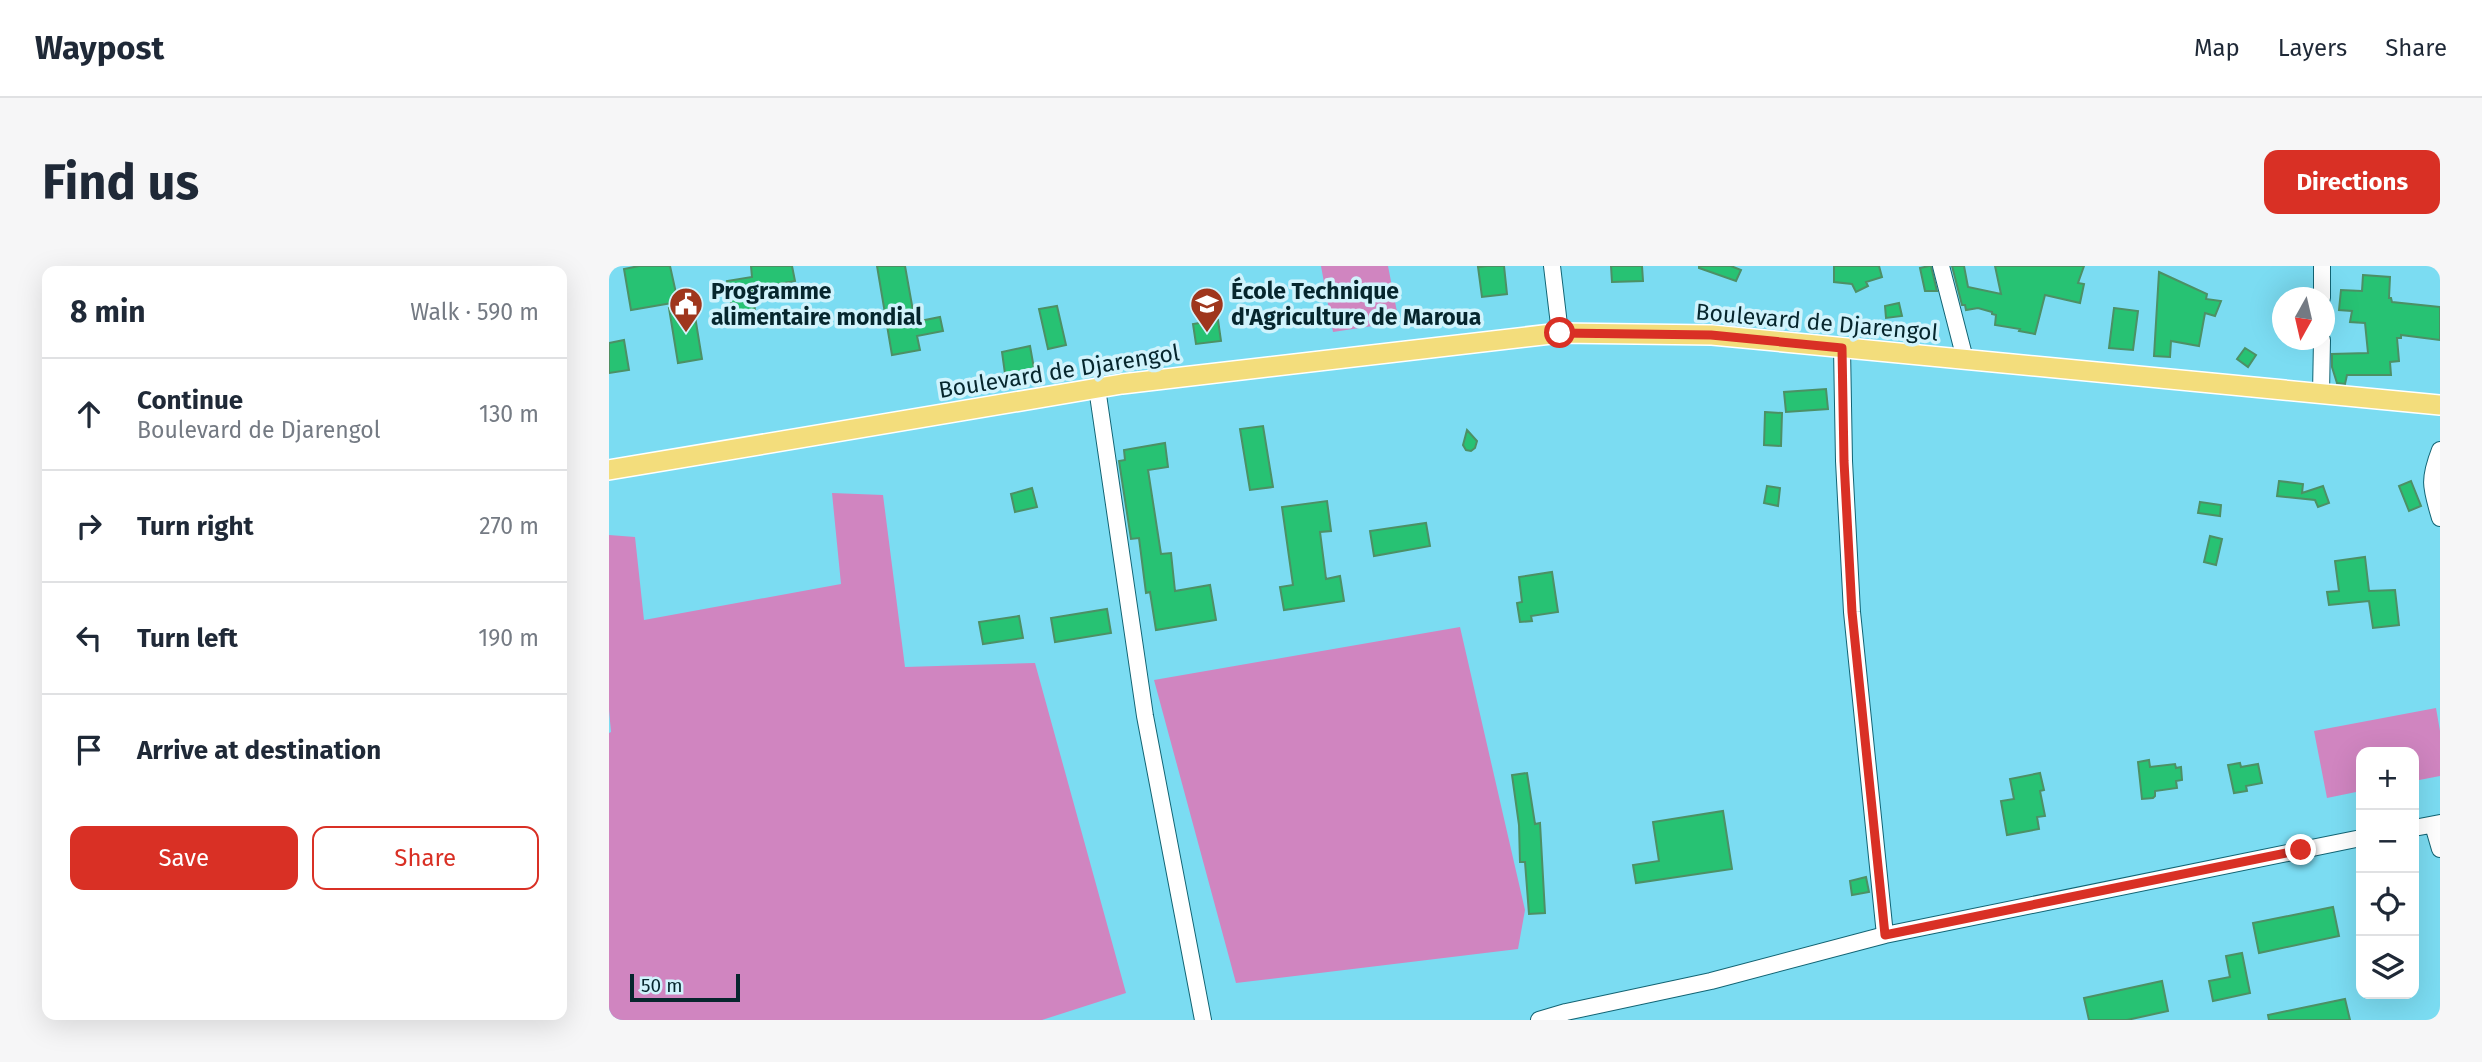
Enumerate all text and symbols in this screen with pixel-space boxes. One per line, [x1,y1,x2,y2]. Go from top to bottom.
text: Waypost [35,28,164,68]
text: Map [2194,34,2240,62]
text: Layers [2278,34,2347,62]
text: Share [2385,34,2447,62]
button: Directions [2264,150,2440,214]
text: Find us [42,153,199,212]
place label: École Technique d'Agriculture de Maroua [1231,276,1481,331]
place label: Programme alimentaire mondial [711,277,922,331]
public building icon: Programme alimentaire mondial [667,285,705,334]
school or university icon: École Technique d'Agriculture de Maroua [1188,285,1226,334]
north arrow [2272,287,2335,350]
text: 8 min [70,294,146,330]
street label: Boulevard de Djarengol [1695,297,1940,347]
text: Walk · 590 m [410,298,539,326]
route start [1544,317,1575,348]
street label: Boulevard de Djarengol [937,338,1182,404]
text: Continue [137,385,243,416]
icon: ahead [70,395,108,433]
text: 130 m [479,400,539,428]
text: Boulevard de Djarengol [137,416,380,444]
icon: right [70,507,108,545]
text: Turn right [137,511,254,542]
text: 270 m [479,512,539,540]
icon: left [70,619,108,657]
text: Turn left [137,623,238,654]
text: 190 m [478,624,539,652]
icon: arrive [70,731,108,769]
text: Arrive at destination [137,735,381,766]
map controls [2356,747,2419,999]
button: + [2356,747,2419,810]
button: − [2356,810,2419,873]
button: Save [70,826,298,890]
button: Share [312,826,539,890]
route end [2285,834,2316,865]
button: locate [2356,873,2419,936]
button: layers [2356,936,2419,999]
scale bar [630,971,740,1003]
text: 50 m [641,974,682,997]

